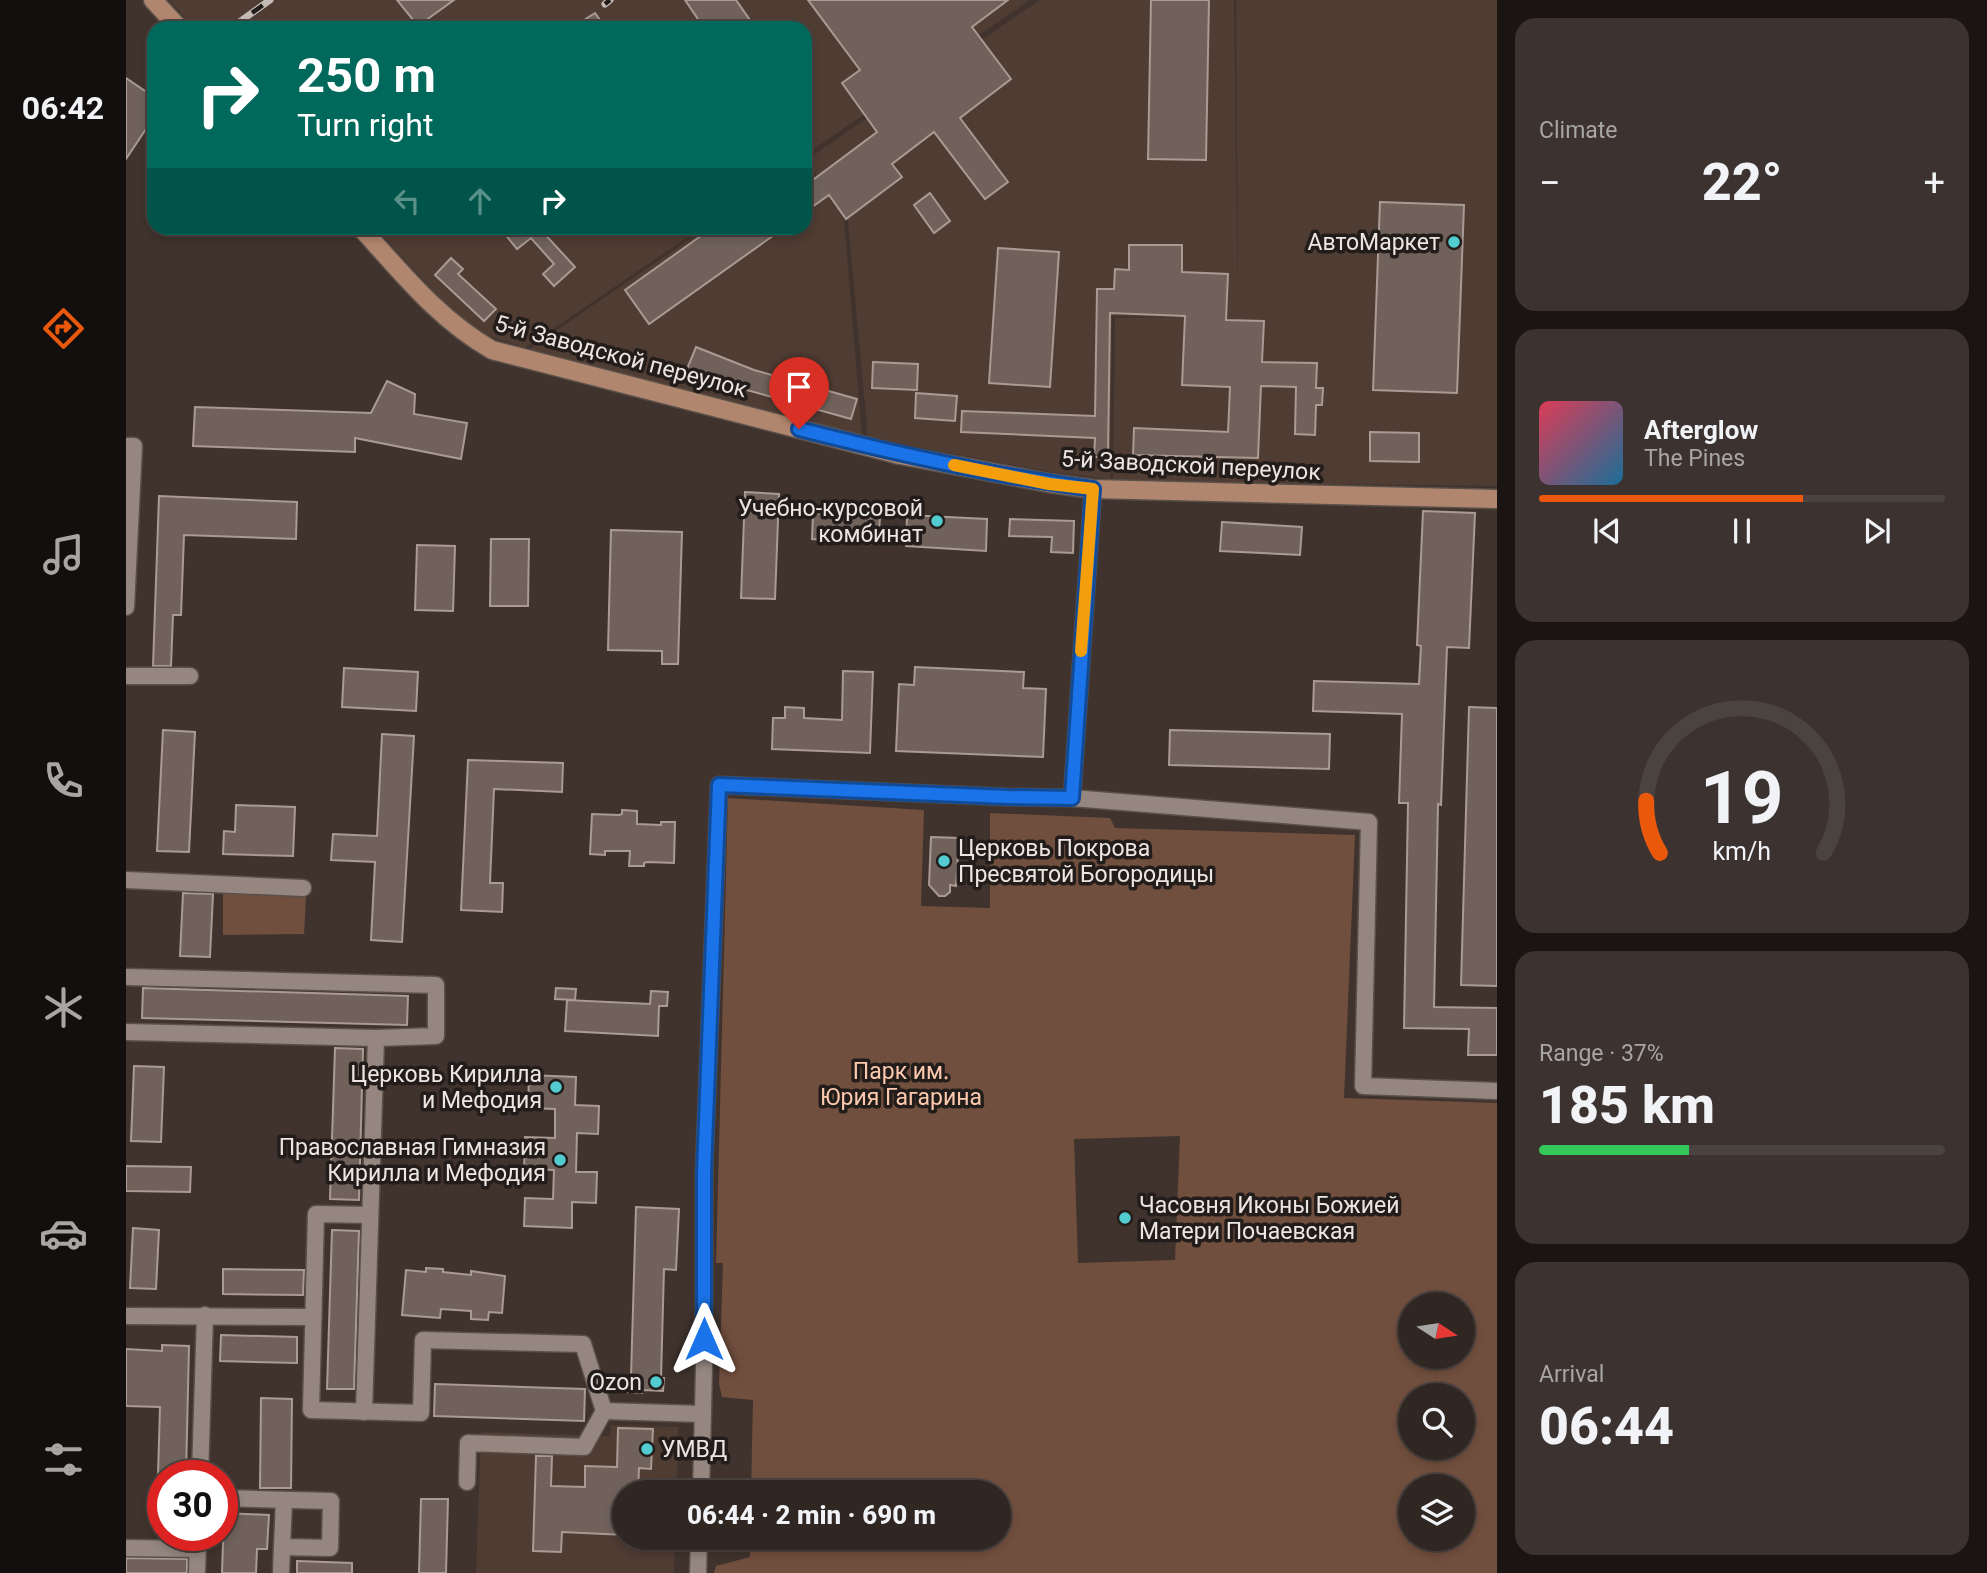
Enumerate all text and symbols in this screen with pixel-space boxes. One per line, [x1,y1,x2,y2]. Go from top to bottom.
text: 250 m [297,47,436,104]
icon: right [182,49,273,140]
text: 06:42 [22,89,104,127]
text: Turn right [297,106,433,144]
text: Climate [1539,117,1618,144]
text: 22° [1702,152,1782,213]
text: − [1539,161,1561,205]
text: + [1923,161,1945,205]
icon: left [388,182,426,220]
icon: ahead [461,182,499,220]
icon: right [534,182,572,220]
place label: АвтоМаркет [1307,229,1440,256]
marker: АвтоМаркет [1446,234,1462,250]
icon: directions [39,304,88,353]
street label: 5-й Заводской переулок [492,310,750,403]
pin [769,357,829,429]
icon: arrive [780,368,818,406]
text: Afterglow [1644,415,1758,445]
street label: 5-й Заводской переулок [1061,445,1322,486]
text: The Pines [1644,445,1745,472]
place label: Учебно-курсовой комбинат [738,495,923,548]
icon: previous [1588,512,1626,550]
icon: pause [1723,512,1761,550]
icon: next [1858,512,1896,550]
marker: Учебно-курсовой комбинат [929,513,945,529]
icon: music [39,530,88,579]
text: 19 [1700,755,1784,841]
icon: phone [39,756,88,805]
place label: Церковь Покрова Пресвятой Богородицы [958,835,1214,888]
text: km/h [1713,836,1771,865]
marker: Церковь Покрова Пресвятой Богородицы [936,853,952,869]
icon: climate [39,983,88,1032]
text: Range · 37% [1539,1040,1664,1067]
park label: Парк им. Юрия Гагарина [820,1058,982,1111]
place label: Церковь Кирилла и Мефодия [350,1061,542,1114]
text: 185 km [1539,1075,1715,1136]
marker: Церковь Кирилла и Мефодия [548,1079,564,1095]
place label: Православная Гимназия Кирилла и Мефодия [279,1134,546,1187]
marker: Православная Гимназия Кирилла и Мефодия [552,1152,568,1168]
place label: Часовня Иконы Божией Матери Почаевская [1139,1192,1399,1245]
icon: car [39,1209,88,1258]
marker: Часовня Иконы Божией Матери Почаевская [1117,1210,1133,1226]
north arrow [1398,1292,1475,1368]
map controls [1398,1292,1475,1551]
position arrow [667,1302,741,1376]
text: Arrival [1539,1361,1604,1388]
place label: Ozon [589,1369,642,1396]
marker: Ozon [648,1374,664,1390]
button: search [1398,1383,1475,1460]
text: 06:44 [1539,1396,1674,1457]
icon: filters [39,1435,88,1484]
place label: УМВД [661,1436,727,1463]
marker: УМВД [639,1441,655,1457]
speed limit sign: 30 [147,1460,238,1551]
button: layers [1398,1474,1475,1551]
text: 06:44 · 2 min · 690 m [687,1500,936,1530]

